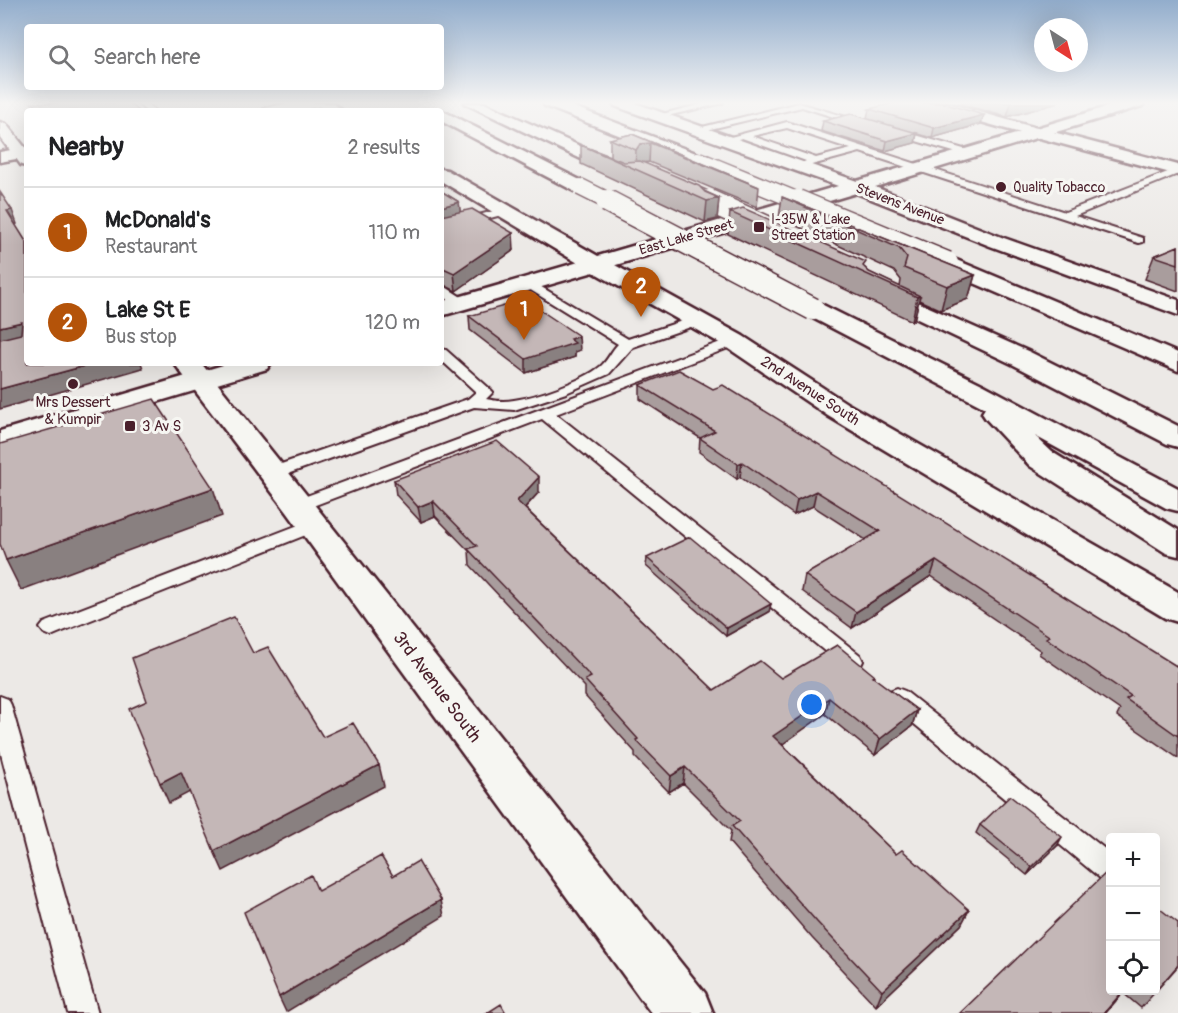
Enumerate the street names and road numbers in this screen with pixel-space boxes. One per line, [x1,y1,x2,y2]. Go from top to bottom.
street label: Stevens Avenue [853,179,947,229]
street label: East Lake Street [637,215,735,259]
street label: 2nd Avenue South [757,352,863,430]
street label: 3rd Avenue South [388,627,486,747]

